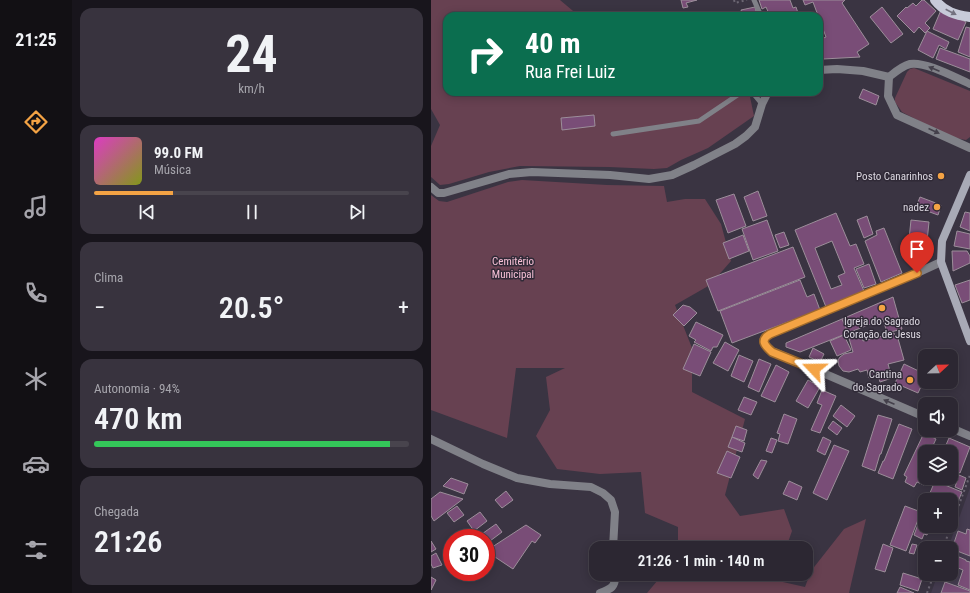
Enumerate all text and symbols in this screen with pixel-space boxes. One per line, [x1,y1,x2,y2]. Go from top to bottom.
one-way arrow [945,9,957,15]
text: 24 [225,24,278,85]
text: 40 m [525,27,581,60]
icon: right [459,28,511,80]
text: 21:25 [15,29,57,50]
text: Rua Frei Luiz [525,61,615,82]
one-way arrow [928,65,940,72]
text: km/h [238,81,265,96]
icon: directions [22,108,50,136]
one-way arrow [928,129,940,135]
text: 99.0 FM [154,144,203,162]
text: Música [154,162,191,177]
place label: Posto Canarinhos [856,170,933,183]
marker: Posto Canarinhos [936,171,946,181]
icon: music [22,193,50,221]
icon: previous [136,201,158,223]
icon: pause [241,201,263,223]
icon: next [346,201,368,223]
place label: nadez [903,201,929,214]
marker: nadez [932,202,942,212]
pin [900,232,934,273]
icon: arrive [906,238,928,260]
park label: Cemitério Municipal [492,255,534,281]
text: Clima [94,270,123,285]
icon: phone [22,279,50,307]
text: 20.5° [219,290,284,325]
text: − [94,295,105,320]
text: + [398,295,409,320]
marker: Igreja do Sagrado Coração de Jesus [877,303,887,313]
place label: Igreja do Sagrado Coração de Jesus [843,315,921,341]
position arrow [793,348,835,390]
north arrow [918,349,958,389]
map controls [918,349,958,581]
icon: climate [22,365,50,393]
place label: Cantina do Sagrado [853,368,902,394]
marker: Cantina do Sagrado [905,375,915,385]
text: Autonomia · 94% [94,381,180,396]
button: sound [918,397,958,437]
one-way arrow [883,398,895,404]
text: 470 km [94,401,183,436]
button: layers [918,445,958,485]
icon: car [22,450,50,478]
button: + [918,493,958,533]
text: Chegada [94,504,139,519]
text: 21:26 [94,524,162,559]
speed limit sign: 30 [443,529,495,581]
icon: filters [22,536,50,564]
button: − [918,541,958,581]
text: 21:26 · 1 min · 140 m [638,552,764,570]

